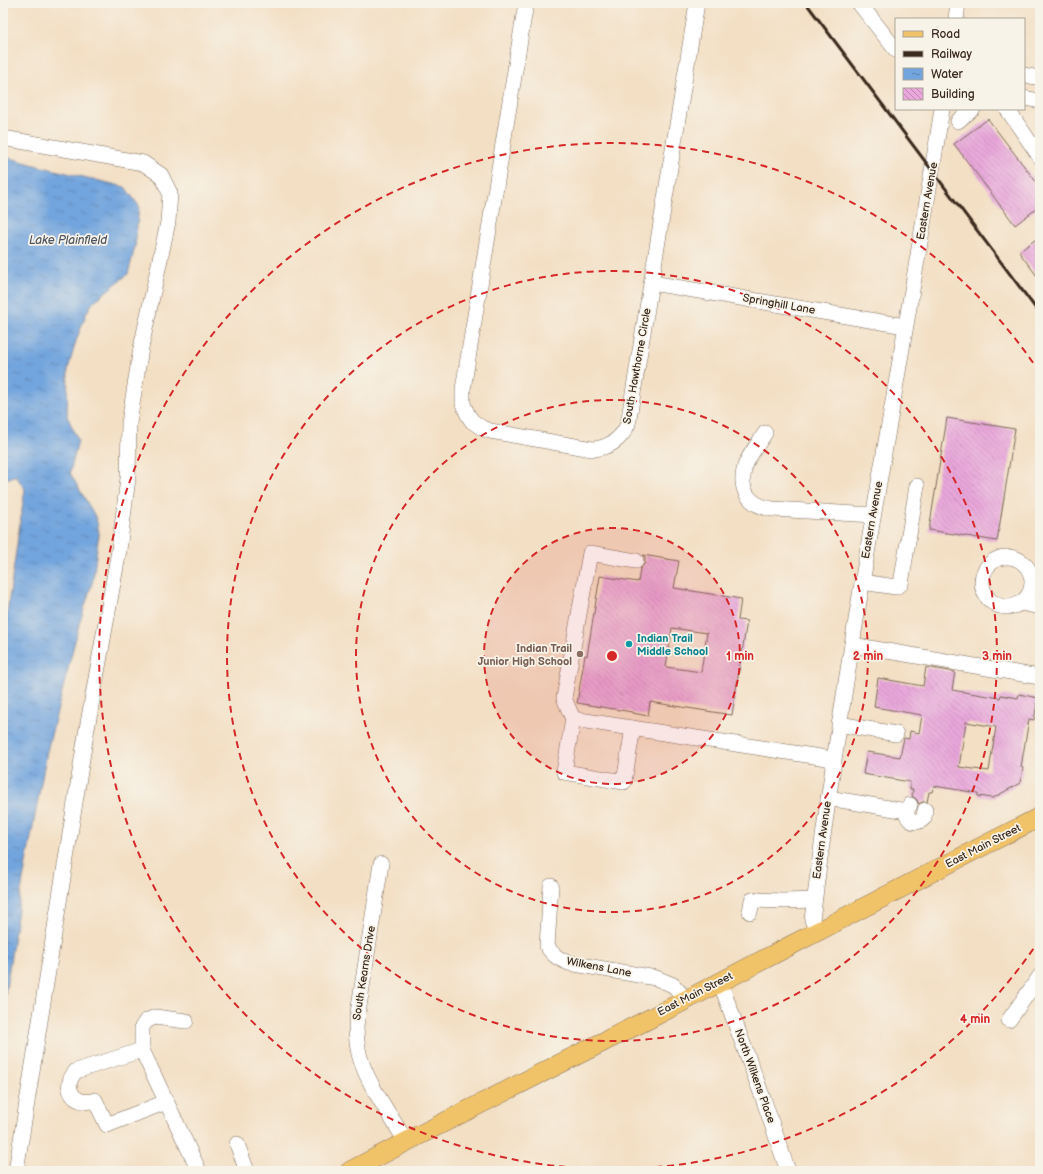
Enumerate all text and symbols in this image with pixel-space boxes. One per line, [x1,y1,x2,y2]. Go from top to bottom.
legend [895,18,1025,110]
text: Road [931,27,960,42]
text: Railway [931,47,973,62]
text: Water [931,67,963,82]
text: Building [931,87,975,102]
street label: Eastern Avenue [914,161,940,241]
water label: Lake Plainfield [29,233,108,248]
street label: Springhill Lane [742,291,817,317]
street label: South Hawthorne Circle [620,307,654,425]
street label: Eastern Avenue [859,480,885,560]
place label: Indian Trail Middle School [637,632,708,658]
marker: Indian Trail Middle School [624,639,634,649]
place label: Indian Trail Junior High School [478,642,572,668]
marker: Indian Trail Junior High School [575,649,585,659]
centre of rings [605,649,619,663]
text: 1 min [726,649,754,664]
text: 2 min [853,649,883,664]
text: 3 min [982,649,1012,664]
street label: Eastern Avenue [810,800,834,880]
street label: East Main Street [943,821,1023,871]
street label: South Kearns Drive [350,924,378,1021]
street label: Wilkens Lane [565,954,633,980]
street label: East Main Street [655,969,735,1019]
text: 4 min [960,1012,990,1027]
street label: North Wilkens Place [732,1027,778,1125]

